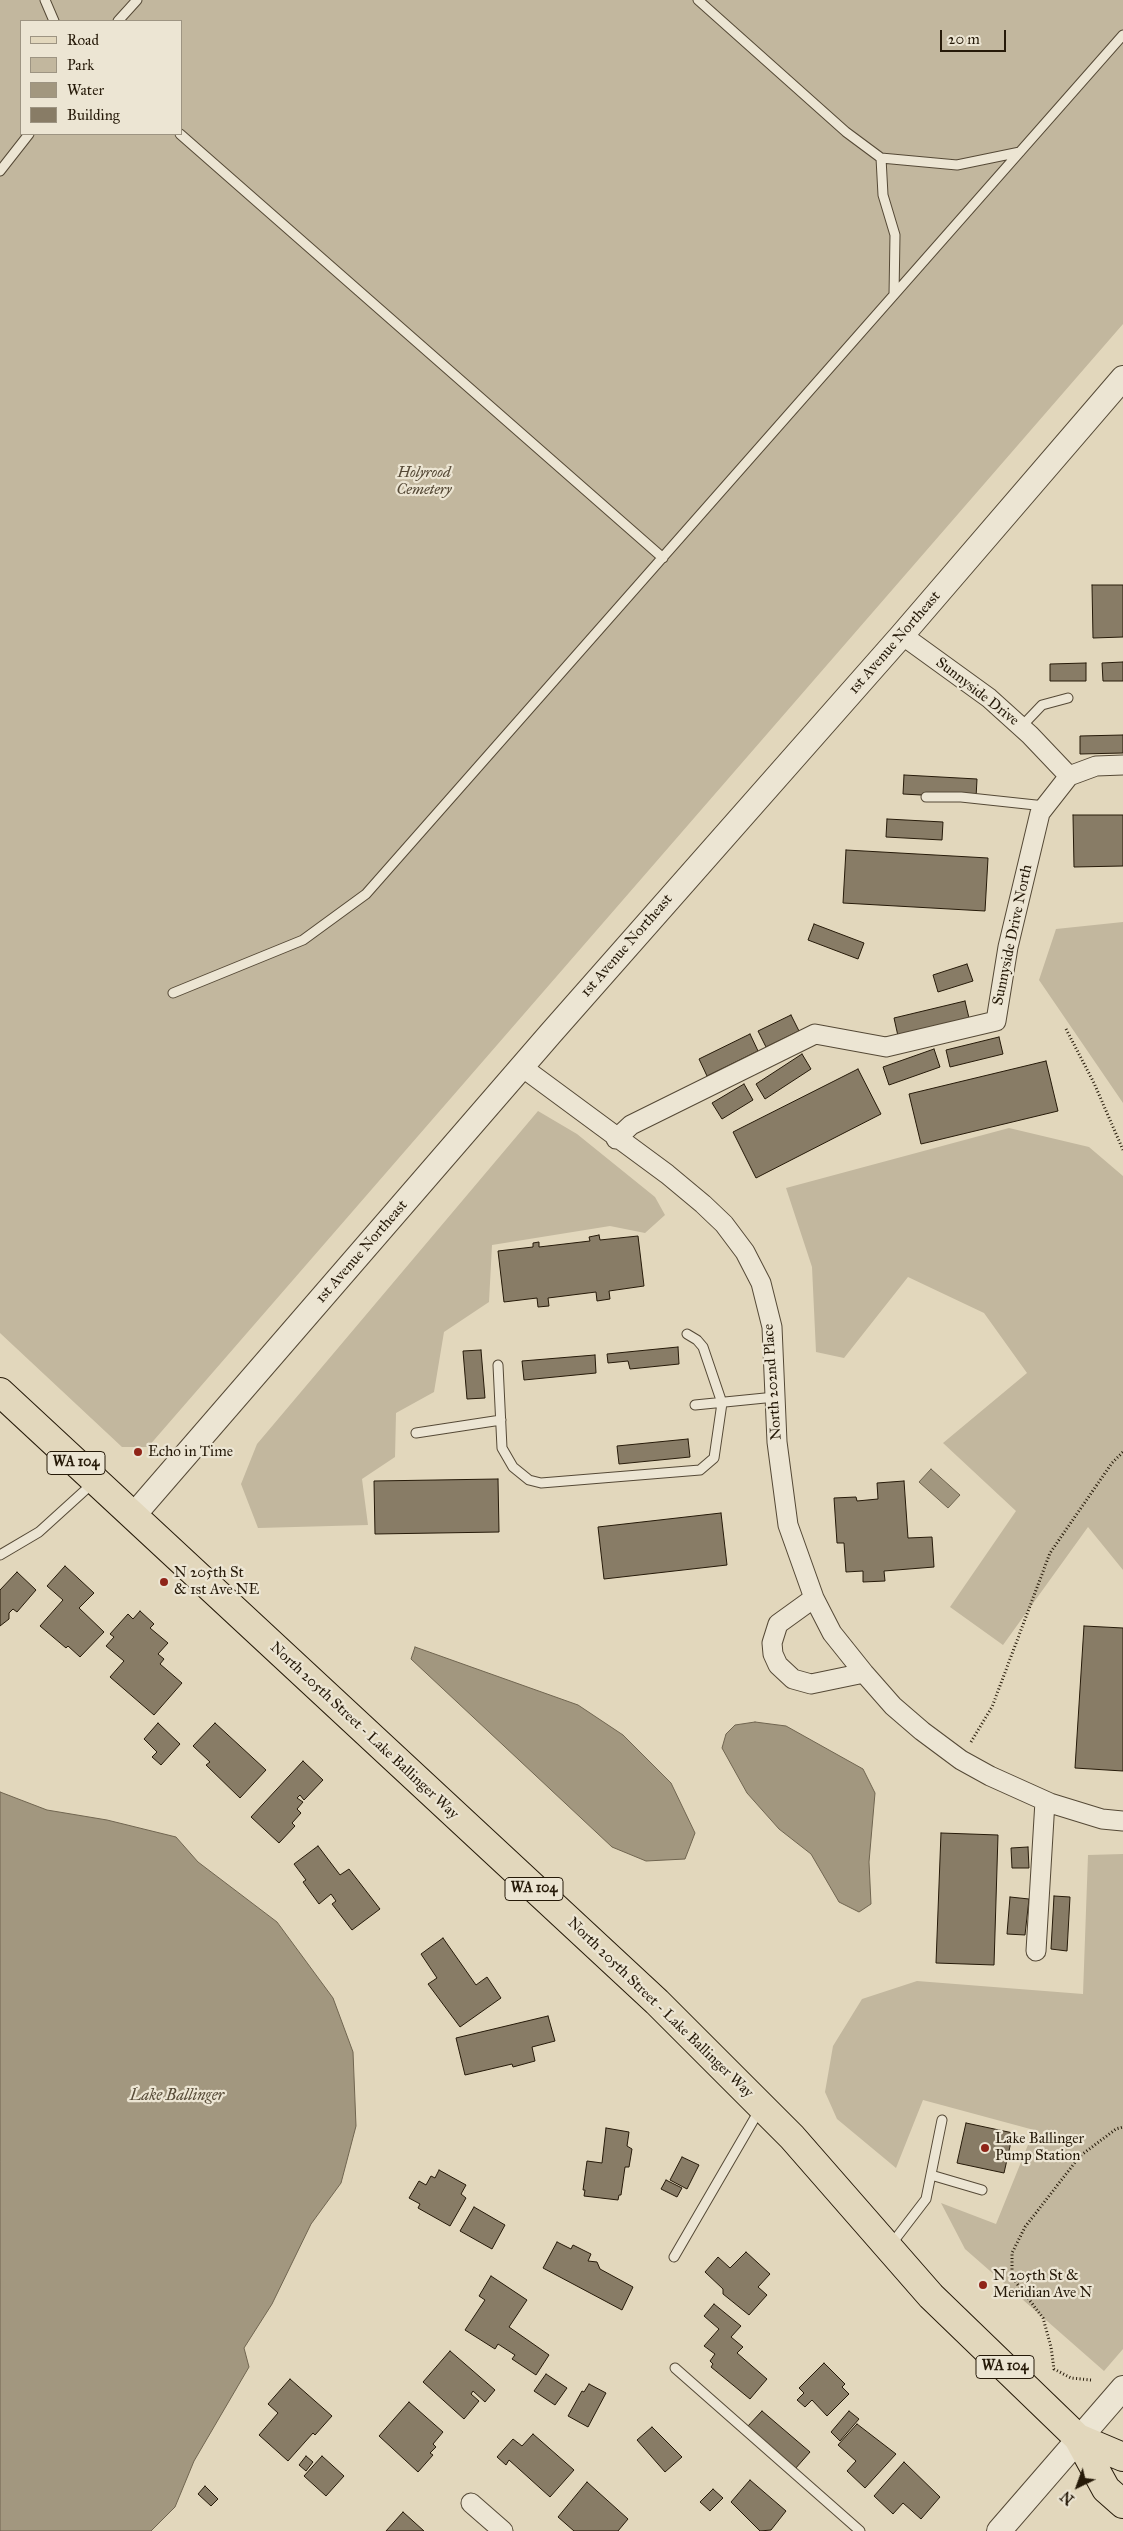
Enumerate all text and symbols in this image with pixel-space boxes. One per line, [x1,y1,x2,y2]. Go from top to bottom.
legend [20,20,182,135]
scale bar [943,20,1009,52]
text: 20 m [948,30,980,48]
text: Road [67,31,99,49]
text: Park [67,56,94,74]
text: Water [67,81,104,99]
text: Building [67,106,120,124]
park label: Holyrood Cemetery [396,464,452,499]
street label: 1st Avenue Northeast [845,588,945,698]
street label: Sunnyside Drive [932,654,1022,730]
street label: Sunnyside Drive North [989,863,1037,1007]
street label: 1st Avenue Northeast [577,891,677,1001]
street label: 1st Avenue Northeast [312,1197,412,1307]
street label: North 202nd Place [760,1323,786,1441]
place label: Echo in Time [148,1443,233,1461]
marker: Echo in Time [132,1446,144,1458]
road number: WA 104 [47,1452,105,1475]
place label: N 205th St & 1st Ave NE [174,1564,259,1599]
marker: N 205th St & 1st Ave NE [158,1576,170,1588]
street label: North 205th Street - Lake Ballinger Way [266,1639,462,1823]
road number: WA 104 [505,1878,563,1900]
street label: North 205th Street - Lake Ballinger Way [563,1914,757,2102]
water label: Lake Ballinger [130,2086,224,2106]
place label: Lake Ballinger Pump Station [995,2130,1084,2165]
marker: Lake Ballinger Pump Station [979,2142,991,2154]
place label: N 205th St & Meridian Ave N [993,2267,1092,2302]
marker: N 205th St & Meridian Ave N [977,2279,989,2291]
road number: WA 104 [976,2356,1034,2378]
north arrow [1053,2461,1103,2511]
text: N [1058,2487,1078,2508]

